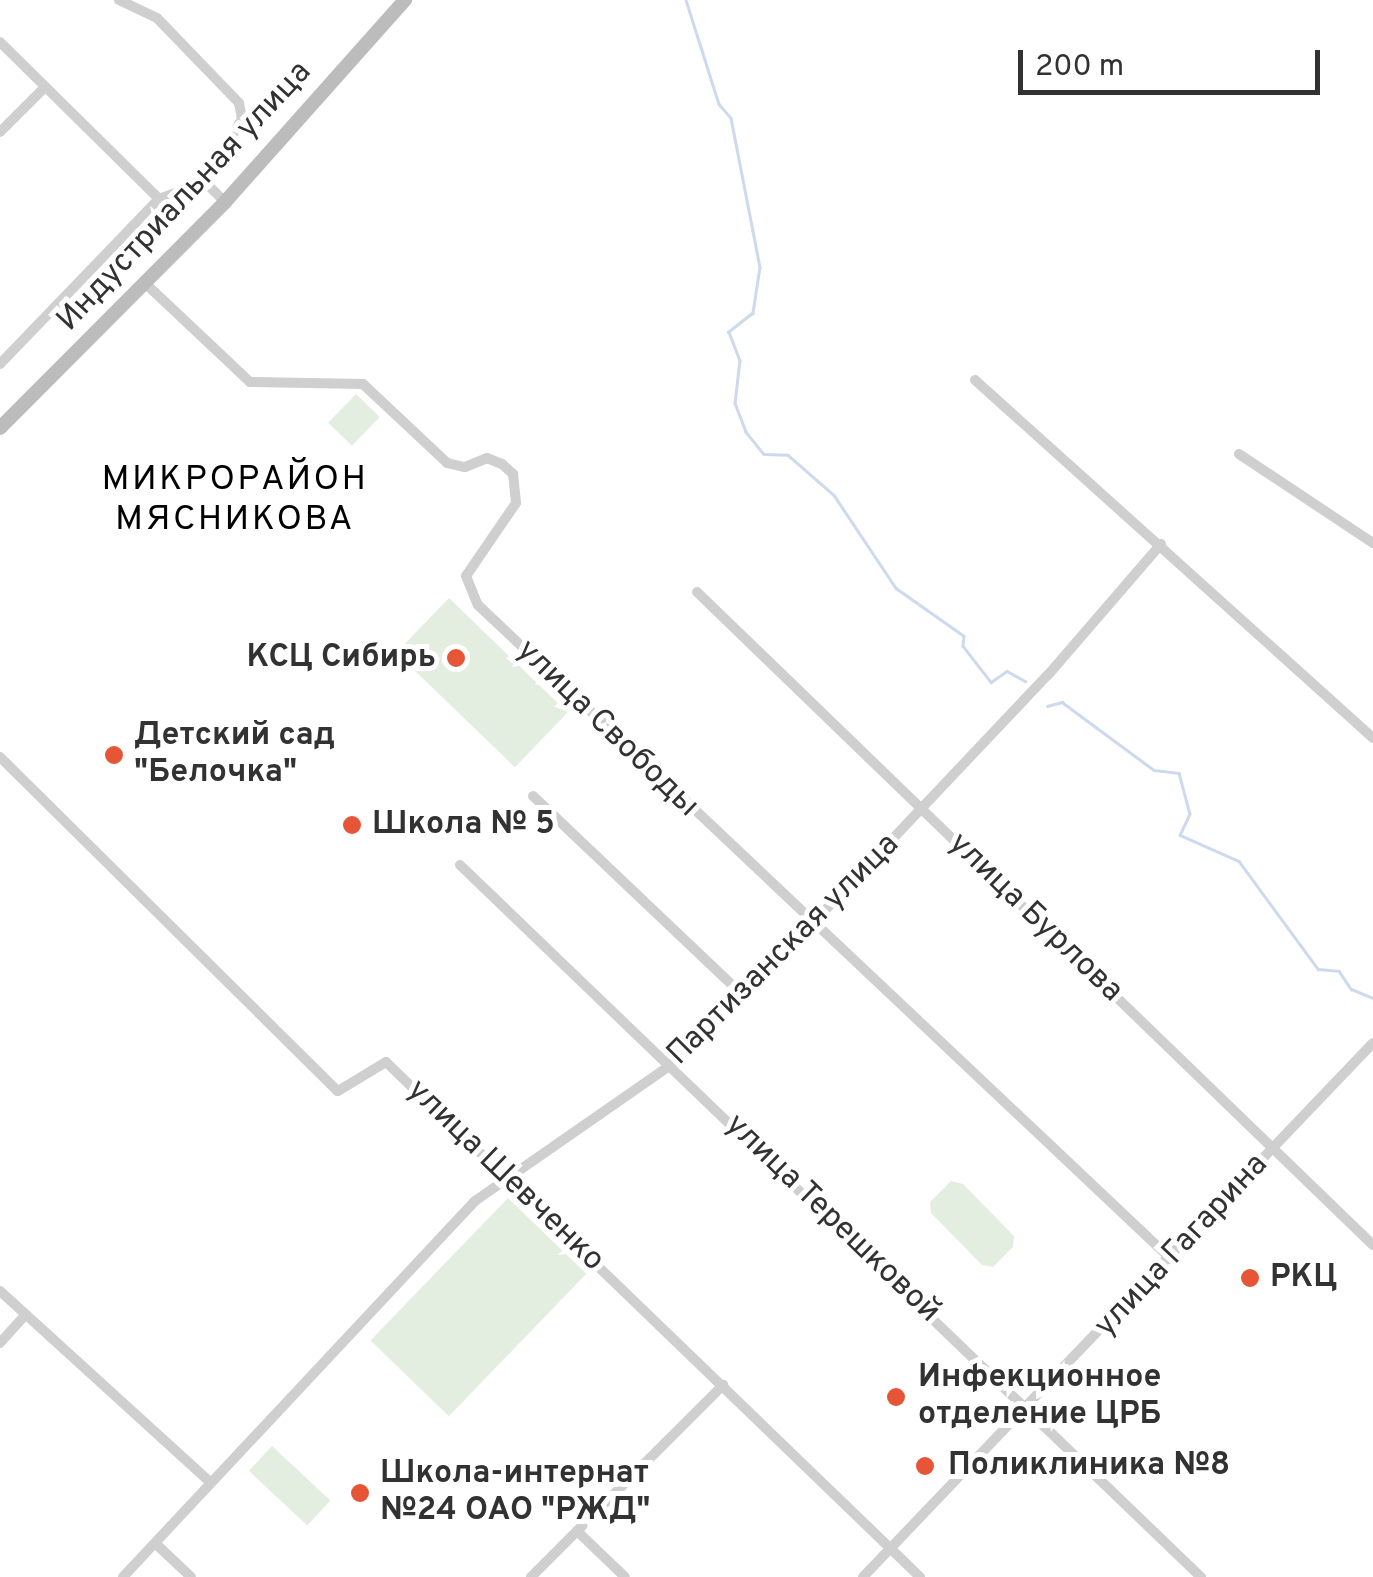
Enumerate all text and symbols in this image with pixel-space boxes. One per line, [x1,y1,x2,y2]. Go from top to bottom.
scale bar [1023,30,1326,92]
text: 200 m [1035,49,1124,86]
street label: Индустриальная улица [50,54,320,340]
district label: МИКРОРАЙОН МЯСНИКОВА [102,459,368,541]
street label: улица Свободы [508,632,706,826]
place label: КСЦ Сибирь [247,639,436,677]
marker: КСЦ Сибирь [445,647,467,669]
place label: Детский сад "Белочка" [134,718,335,793]
marker: Детский сад "Белочка" [103,744,125,766]
place label: Школа № 5 [372,806,555,844]
marker: Школа № 5 [341,814,363,836]
street label: улица Бурлова [940,825,1130,1011]
street label: Партизанская улица [660,826,908,1074]
street label: улица Шевченко [398,1072,612,1280]
street label: улица Терешковой [716,1106,948,1332]
street label: улица Гагарина [1087,1146,1277,1346]
place label: РКЦ [1270,1259,1337,1297]
marker: РКЦ [1239,1267,1261,1289]
place label: Инфекционное отделение ЦРБ [918,1360,1161,1435]
marker: Инфекционное отделение ЦРБ [883,1384,909,1410]
place label: Поликлиника №8 [948,1447,1230,1485]
marker: Поликлиника №8 [912,1453,938,1479]
place label: Школа-интернат №24 ОАО "РЖД" [380,1456,650,1531]
marker: Школа-интернат №24 ОАО "РЖД" [349,1482,371,1504]

